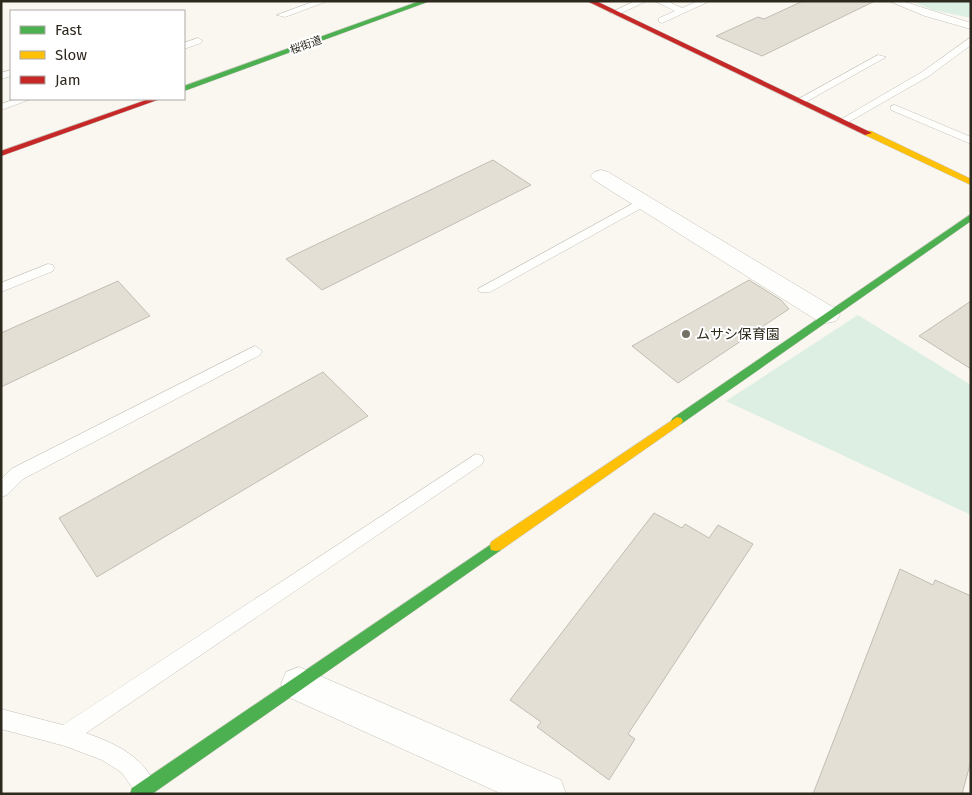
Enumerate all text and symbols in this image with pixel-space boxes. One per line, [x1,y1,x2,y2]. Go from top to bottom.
legend [10,10,185,100]
text: Fast [55,21,82,39]
street label: 桜街道 [288,33,324,57]
text: Slow [55,46,87,64]
text: Jam [55,71,81,89]
place label: ムサシ保育園 [696,326,780,343]
marker: ムサシ保育園 [680,328,692,340]

